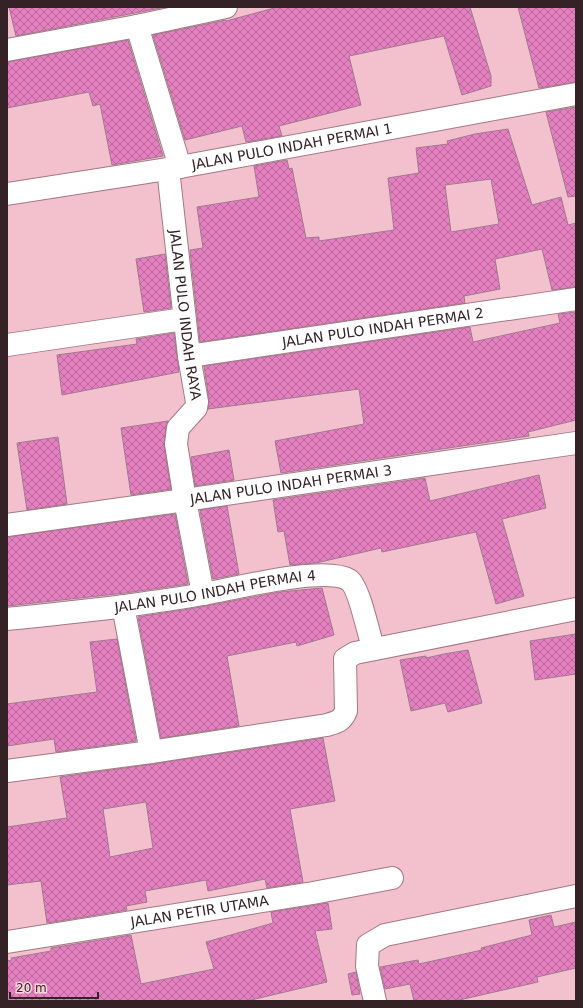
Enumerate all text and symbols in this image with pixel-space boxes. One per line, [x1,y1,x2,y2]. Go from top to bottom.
street label: JALAN PULO INDAH PERMAI 1 [189,120,394,173]
street label: JALAN PULO INDAH RAYA [167,228,205,402]
street label: JALAN PULO INDAH PERMAI 2 [280,305,485,350]
street label: JALAN PULO INDAH PERMAI 3 [188,462,393,507]
street label: JALAN PULO INDAH PERMAI 4 [113,567,316,615]
street label: JALAN PETIR UTAMA [129,892,270,930]
scale bar [10,974,98,1000]
text: 20 m [16,981,47,995]

